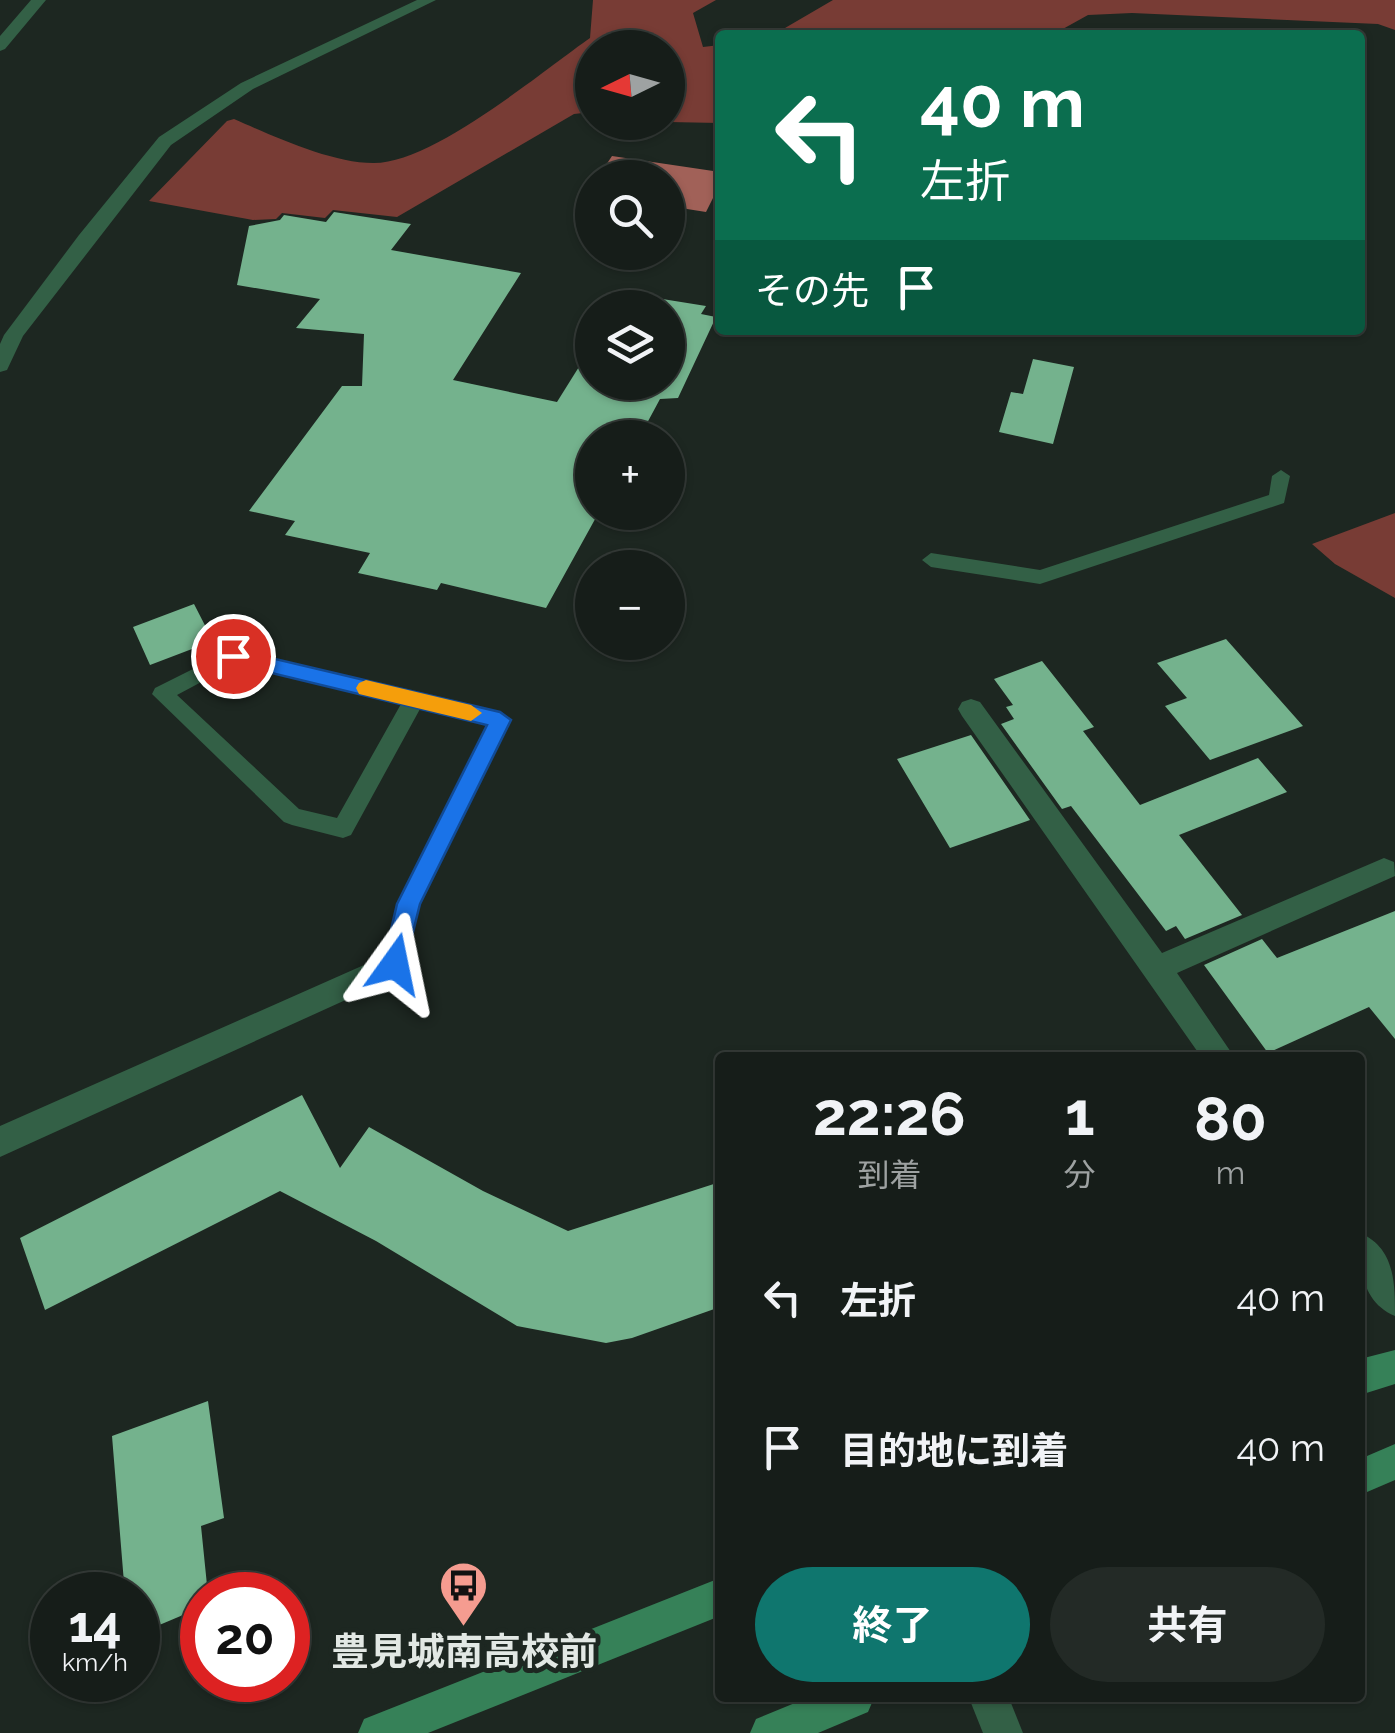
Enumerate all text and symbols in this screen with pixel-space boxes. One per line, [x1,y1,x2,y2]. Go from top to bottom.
north arrow [575,30,685,140]
map controls [575,30,685,660]
text: 40 m [920,61,1085,143]
icon: left [755,70,885,200]
text: 左折 [920,155,1010,208]
button: search [575,160,685,270]
icon: arrive [889,260,944,315]
text: その先 [755,268,869,313]
button: layers [575,290,685,400]
button: + [575,420,685,530]
button: − [575,550,685,660]
pin [191,614,276,699]
icon: arrive [206,629,261,684]
position arrow [343,912,447,1016]
text: 22:26 [813,1079,966,1149]
text: 1 [1065,1079,1095,1149]
text: 80 [1194,1084,1267,1154]
text: m [1216,1154,1245,1191]
text: 到着 [857,1156,921,1193]
text: 分 [1064,1156,1096,1193]
icon: left [755,1270,810,1325]
text: 40 m [1236,1275,1325,1320]
text: 左折 [840,1278,916,1323]
icon: arrive [755,1420,810,1475]
text: 40 m [1236,1425,1325,1470]
text: 目的地に到着 [840,1428,1068,1473]
bus stop icon: 豊見城南高校前 [438,1560,490,1628]
button: 終了 [755,1567,1030,1682]
button: 共有 [1050,1567,1325,1682]
speed limit sign: 20 [180,1572,310,1702]
text: 14 [68,1595,122,1654]
place label: 豊見城南高校前 [331,1629,597,1674]
text: km/h [62,1647,128,1677]

